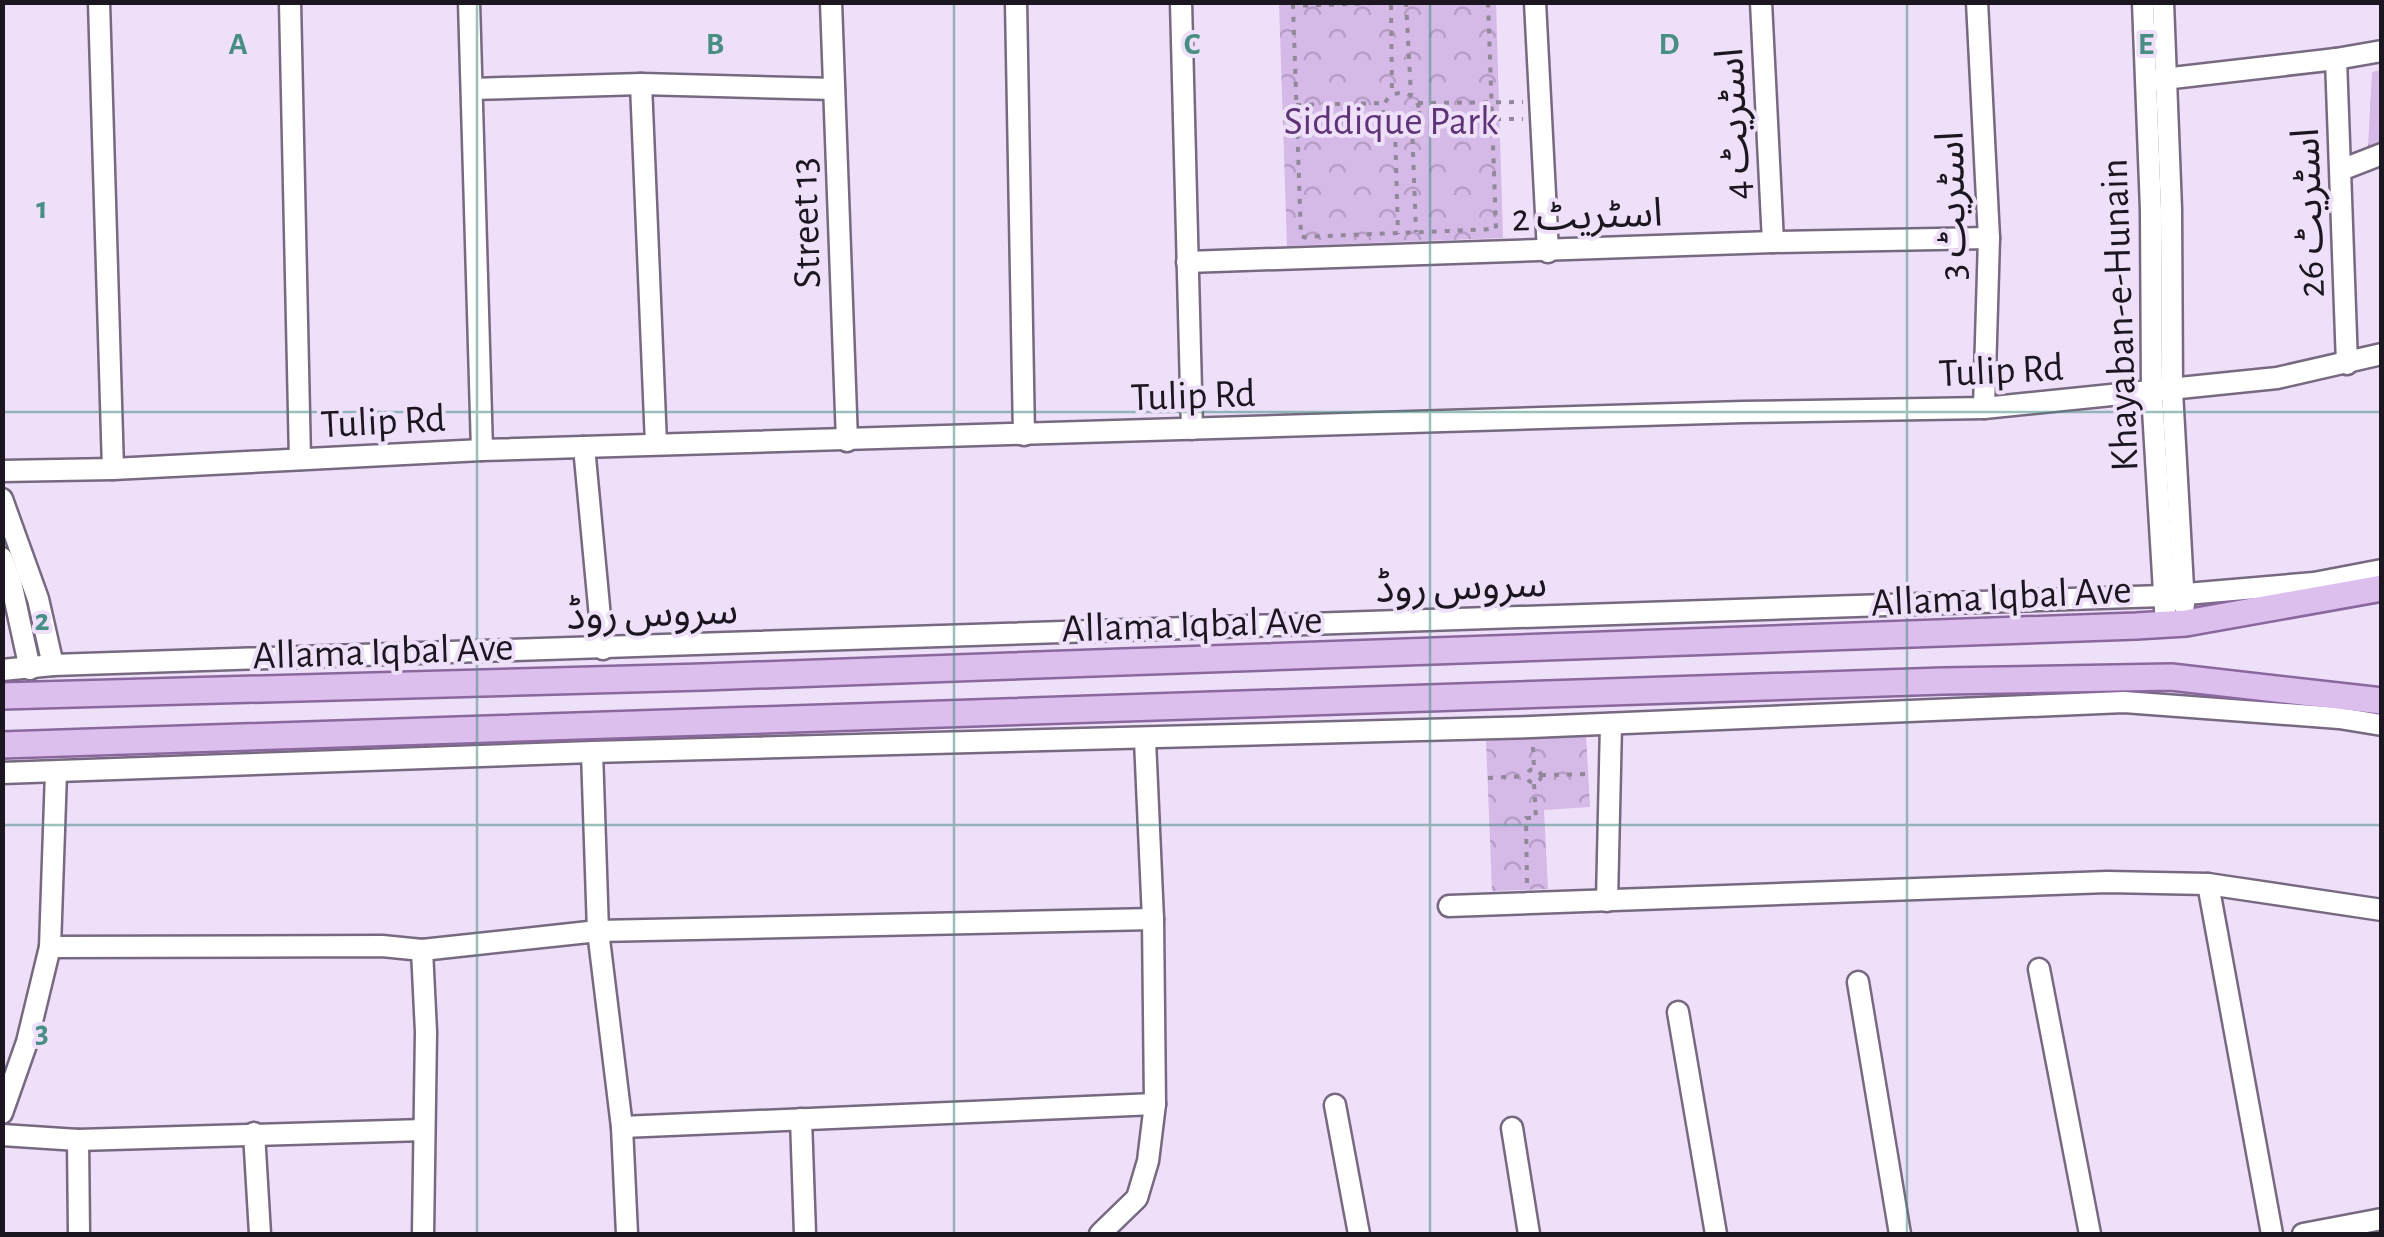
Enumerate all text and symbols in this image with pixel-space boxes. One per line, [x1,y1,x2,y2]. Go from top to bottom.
text: A [228,28,248,60]
text: B [706,28,724,60]
text: C [1184,28,1201,60]
text: D [1659,28,1680,60]
text: E [2138,28,2154,60]
street label: اسٹریٹ 4 [1710,47,1760,201]
park label: Siddique Park [1284,102,1498,142]
street label: اسٹریٹ 26 [2286,127,2334,298]
street label: اسٹریٹ 3 [1931,131,1975,281]
street label: Street 13 [784,157,828,289]
street label: Khayaban-e-Hunain [2095,158,2145,472]
text: 1 [36,192,48,224]
street label: اسٹریٹ 2 [1511,193,1663,241]
street label: Tulip Rd [1938,348,2065,394]
street label: Tulip Rd [1130,374,1256,418]
street label: Tulip Rd [320,399,447,445]
street label: سروس روڈ [1375,562,1548,612]
street label: Allama Iqbal Ave [1870,570,2132,624]
street label: سروس روڈ [566,589,739,639]
street label: Allama Iqbal Ave [1061,600,1323,650]
text: 2 [34,604,50,636]
street label: Allama Iqbal Ave [252,627,514,677]
text: 3 [35,1016,49,1048]

